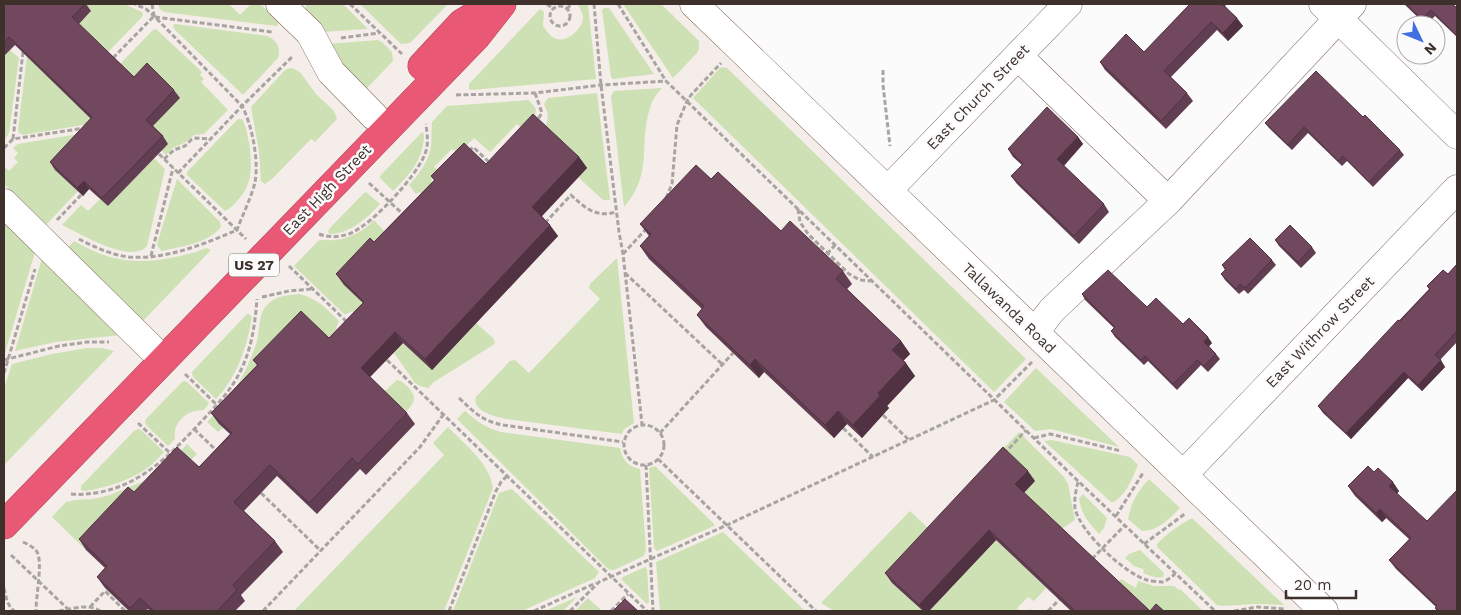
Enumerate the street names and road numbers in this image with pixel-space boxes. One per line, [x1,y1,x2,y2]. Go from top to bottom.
street label: East Church Street [923,40,1034,154]
street label: East High Street [279,140,376,239]
road number: US 27 [229,254,279,276]
street label: Tallawanda Road [959,259,1059,357]
street label: East Withrow Street [1262,272,1378,392]

